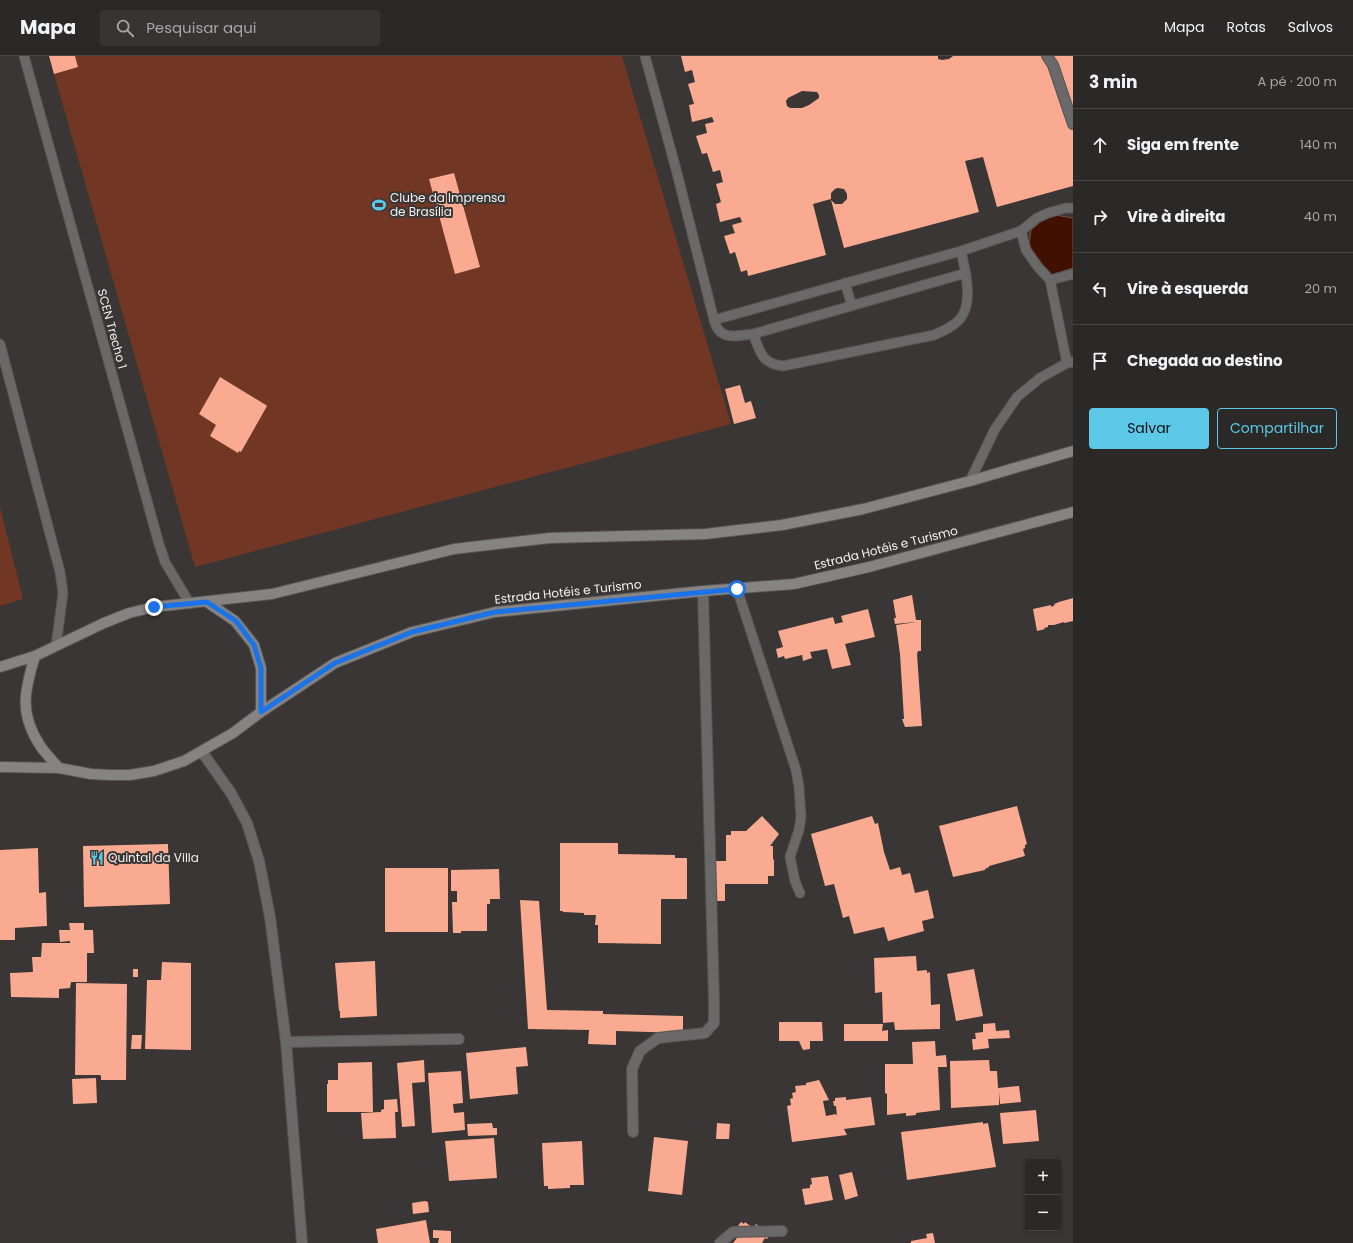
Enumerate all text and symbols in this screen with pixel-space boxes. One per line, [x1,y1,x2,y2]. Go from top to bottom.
search box [100,10,380,46]
text: Mapa [20,14,76,41]
icon: search [114,17,136,39]
text: Pesquisar aqui [146,17,257,38]
text: Mapa [1164,17,1204,37]
text: Rotas [1226,17,1266,37]
text: Salvos [1288,17,1333,37]
text: 3 min [1089,70,1137,94]
text: A pé · 200 m [1258,72,1337,91]
icon: ahead [1089,134,1111,156]
text: Siga em frente [1127,134,1239,155]
text: 140 m [1300,135,1337,154]
place label: Clube da Imprensa de Brasília [390,189,505,220]
sports icon: Clube da Imprensa de Brasília [371,197,387,213]
icon: right [1089,206,1111,228]
text: Vire à direita [1127,206,1226,227]
text: 40 m [1304,207,1337,226]
icon: left [1089,278,1111,300]
text: Vire à esquerda [1127,278,1249,299]
text: 20 m [1304,279,1337,298]
street label: SCEN Trecho 1 [94,287,131,371]
icon: arrive [1089,350,1111,372]
text: Chegada ao destino [1127,350,1283,371]
button: Salvar [1089,408,1209,449]
button: Compartilhar [1217,408,1337,449]
street label: Estrada Hotéis e Turismo [812,521,960,574]
street label: Estrada Hotéis e Turismo [494,575,643,608]
route start [728,580,746,598]
route end [145,598,163,616]
place label: Quintal da Villa [108,849,199,866]
restaurant icon: Quintal da Villa [89,850,105,866]
map controls [1025,1159,1061,1231]
button: + [1025,1159,1061,1195]
button: − [1025,1195,1061,1231]

